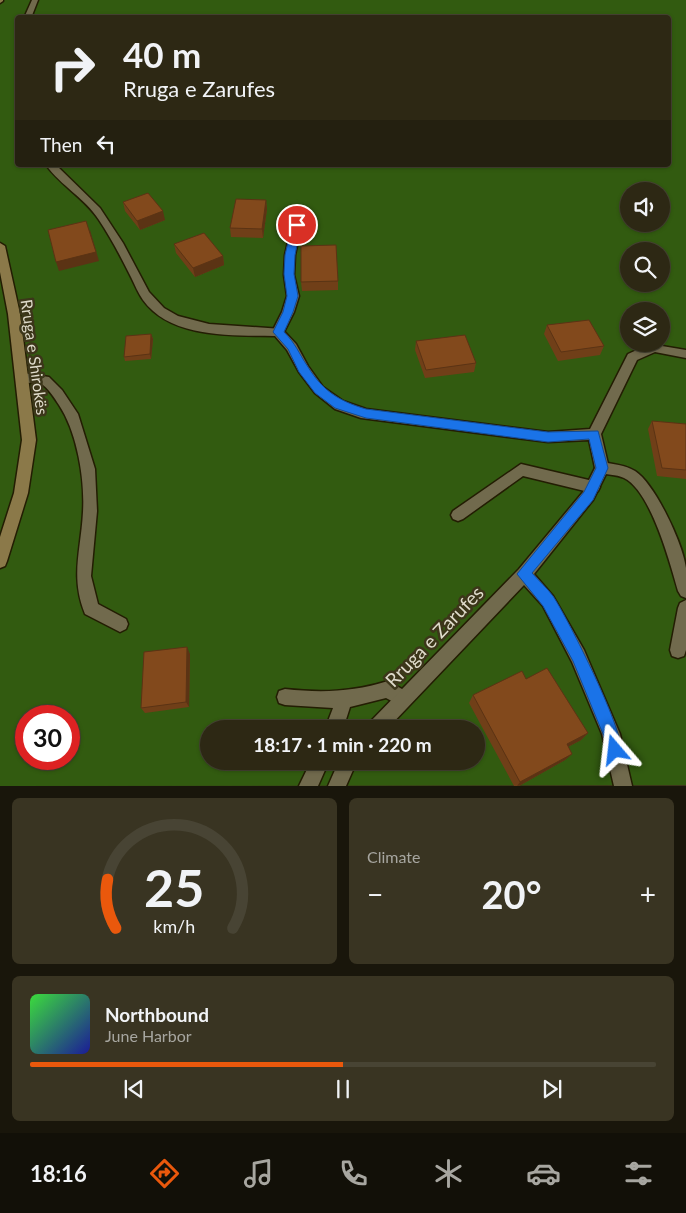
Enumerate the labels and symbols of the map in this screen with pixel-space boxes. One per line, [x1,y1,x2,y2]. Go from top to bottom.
pin [276,204,318,246]
street label: Rruga e Shirokës [17,298,53,416]
street label: Rruga e Zarufes [380,581,488,691]
speed limit sign: 30 [15,705,80,770]
position arrow [588,723,640,775]

